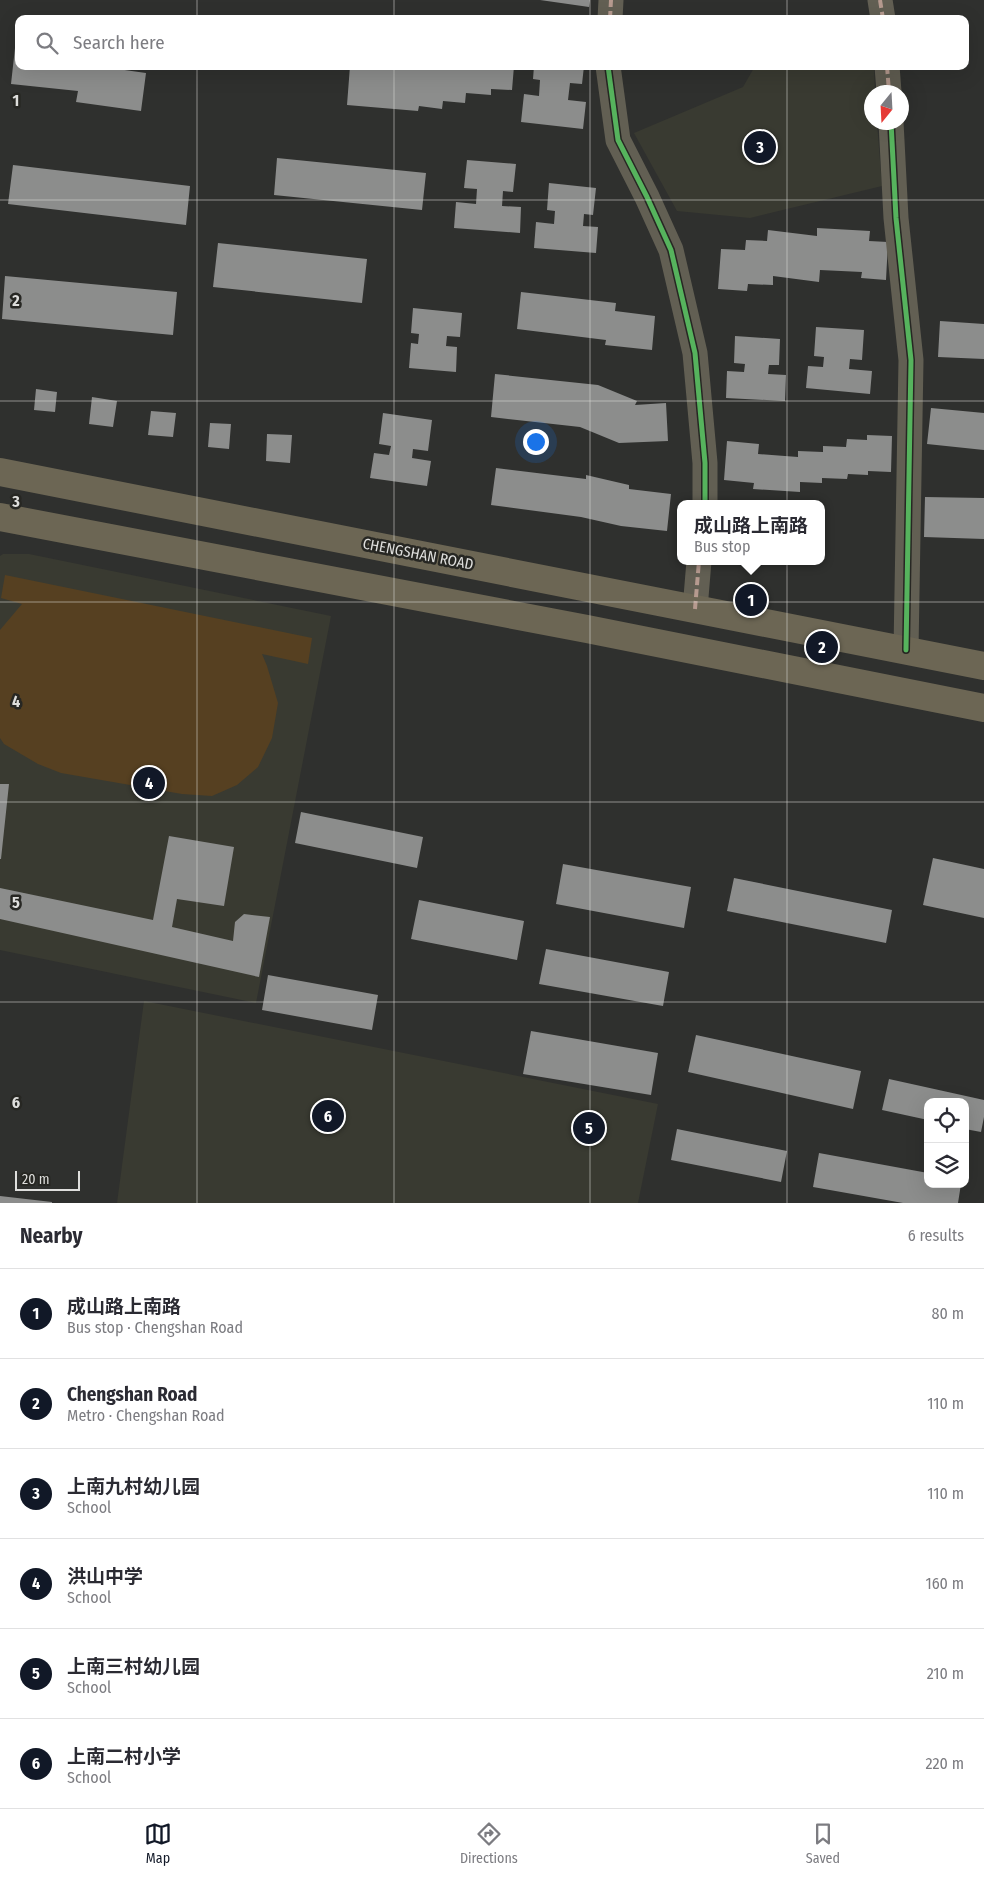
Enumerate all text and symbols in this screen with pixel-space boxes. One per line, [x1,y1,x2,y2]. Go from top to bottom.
search box [15,15,969,70]
icon: search [33,29,61,57]
text: Search here [73,31,165,54]
north arrow [864,85,909,130]
text: 1 [13,91,19,110]
pin: 3 [744,128,776,166]
text: 2 [11,291,20,310]
your location [523,429,549,455]
text: 3 [11,492,20,511]
popup [677,500,825,565]
text: 成山路上南路 [694,514,808,537]
street label: CHENGSHAN ROAD [361,534,475,574]
text: Bus stop [694,537,750,556]
pin: 1 [735,581,767,619]
pin: 2 [806,628,838,666]
text: 4 [12,692,20,711]
pin: 4 [133,764,165,802]
text: 5 [12,893,20,912]
text: 6 [12,1093,20,1112]
pin: 6 [312,1097,344,1135]
map controls [924,1098,969,1188]
button: locate [924,1098,969,1143]
pin: 5 [573,1109,605,1147]
button: layers [924,1143,969,1188]
scale bar [15,1168,80,1191]
text: 20 m [22,1171,50,1188]
text: Nearby [20,1223,82,1249]
text: 6 results [908,1226,964,1245]
text: 成山路上南路 [67,1295,181,1318]
text: 1 [33,1304,39,1323]
text: 80 m [932,1304,964,1323]
text: Bus stop · Chengshan Road [67,1318,243,1337]
text: Chengshan Road [67,1383,197,1406]
text: 2 [32,1394,40,1413]
text: 110 m [927,1394,964,1413]
text: Metro · Chengshan Road [67,1406,225,1425]
text: 上南九村幼儿园 [67,1475,200,1498]
text: 3 [32,1484,40,1503]
text: 110 m [927,1484,964,1503]
text: School [67,1498,111,1517]
text: 洪山中学 [67,1565,143,1588]
text: 4 [32,1574,40,1593]
text: 160 m [925,1574,964,1593]
text: School [67,1588,111,1607]
text: 上南三村幼儿园 [67,1655,200,1678]
text: 5 [32,1664,40,1683]
text: 210 m [927,1664,964,1683]
text: School [67,1678,111,1697]
text: 上南二村小学 [67,1745,181,1768]
text: 6 [32,1754,40,1773]
text: 220 m [925,1754,964,1773]
text: School [67,1768,111,1787]
tab: Map [144,1820,172,1867]
tab: Directions [460,1820,518,1867]
tab: Saved [806,1820,840,1867]

